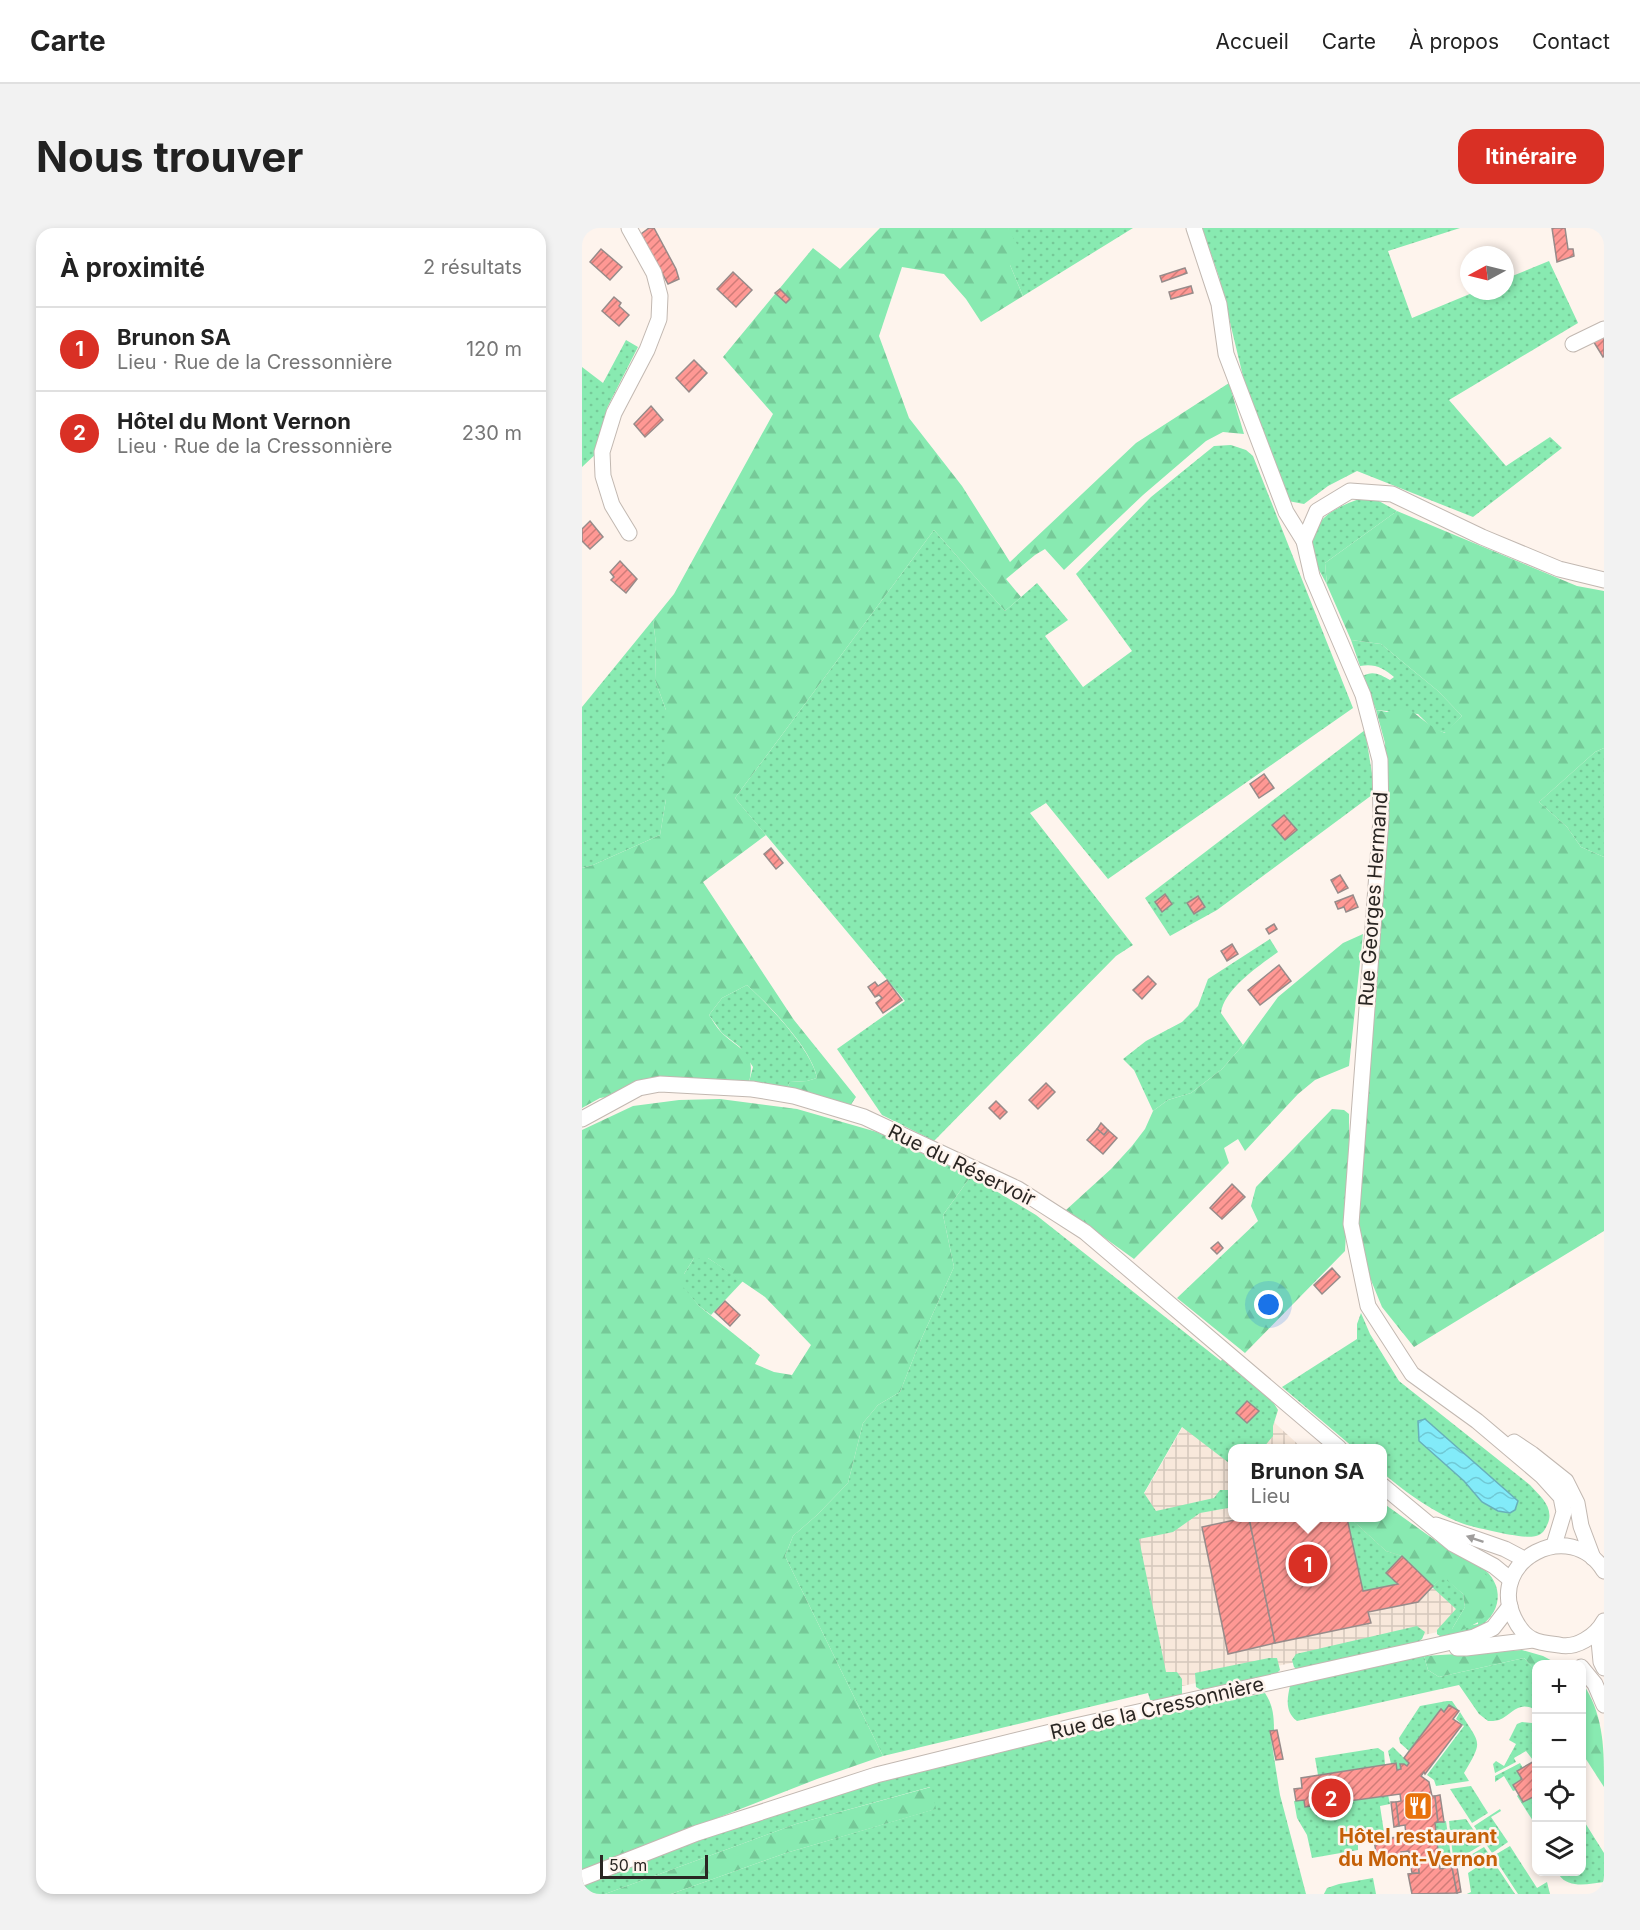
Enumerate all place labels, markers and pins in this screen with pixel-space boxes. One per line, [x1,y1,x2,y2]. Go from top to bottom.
pin: 1 [1288,1542,1328,1586]
pin: 2 [1312,1776,1350,1820]
restaurant icon: Hôtel restaurant du Mont-Vernon [1402,1790,1434,1822]
place label: Hôtel restaurant du Mont-Vernon [1338,1824,1498,1871]

